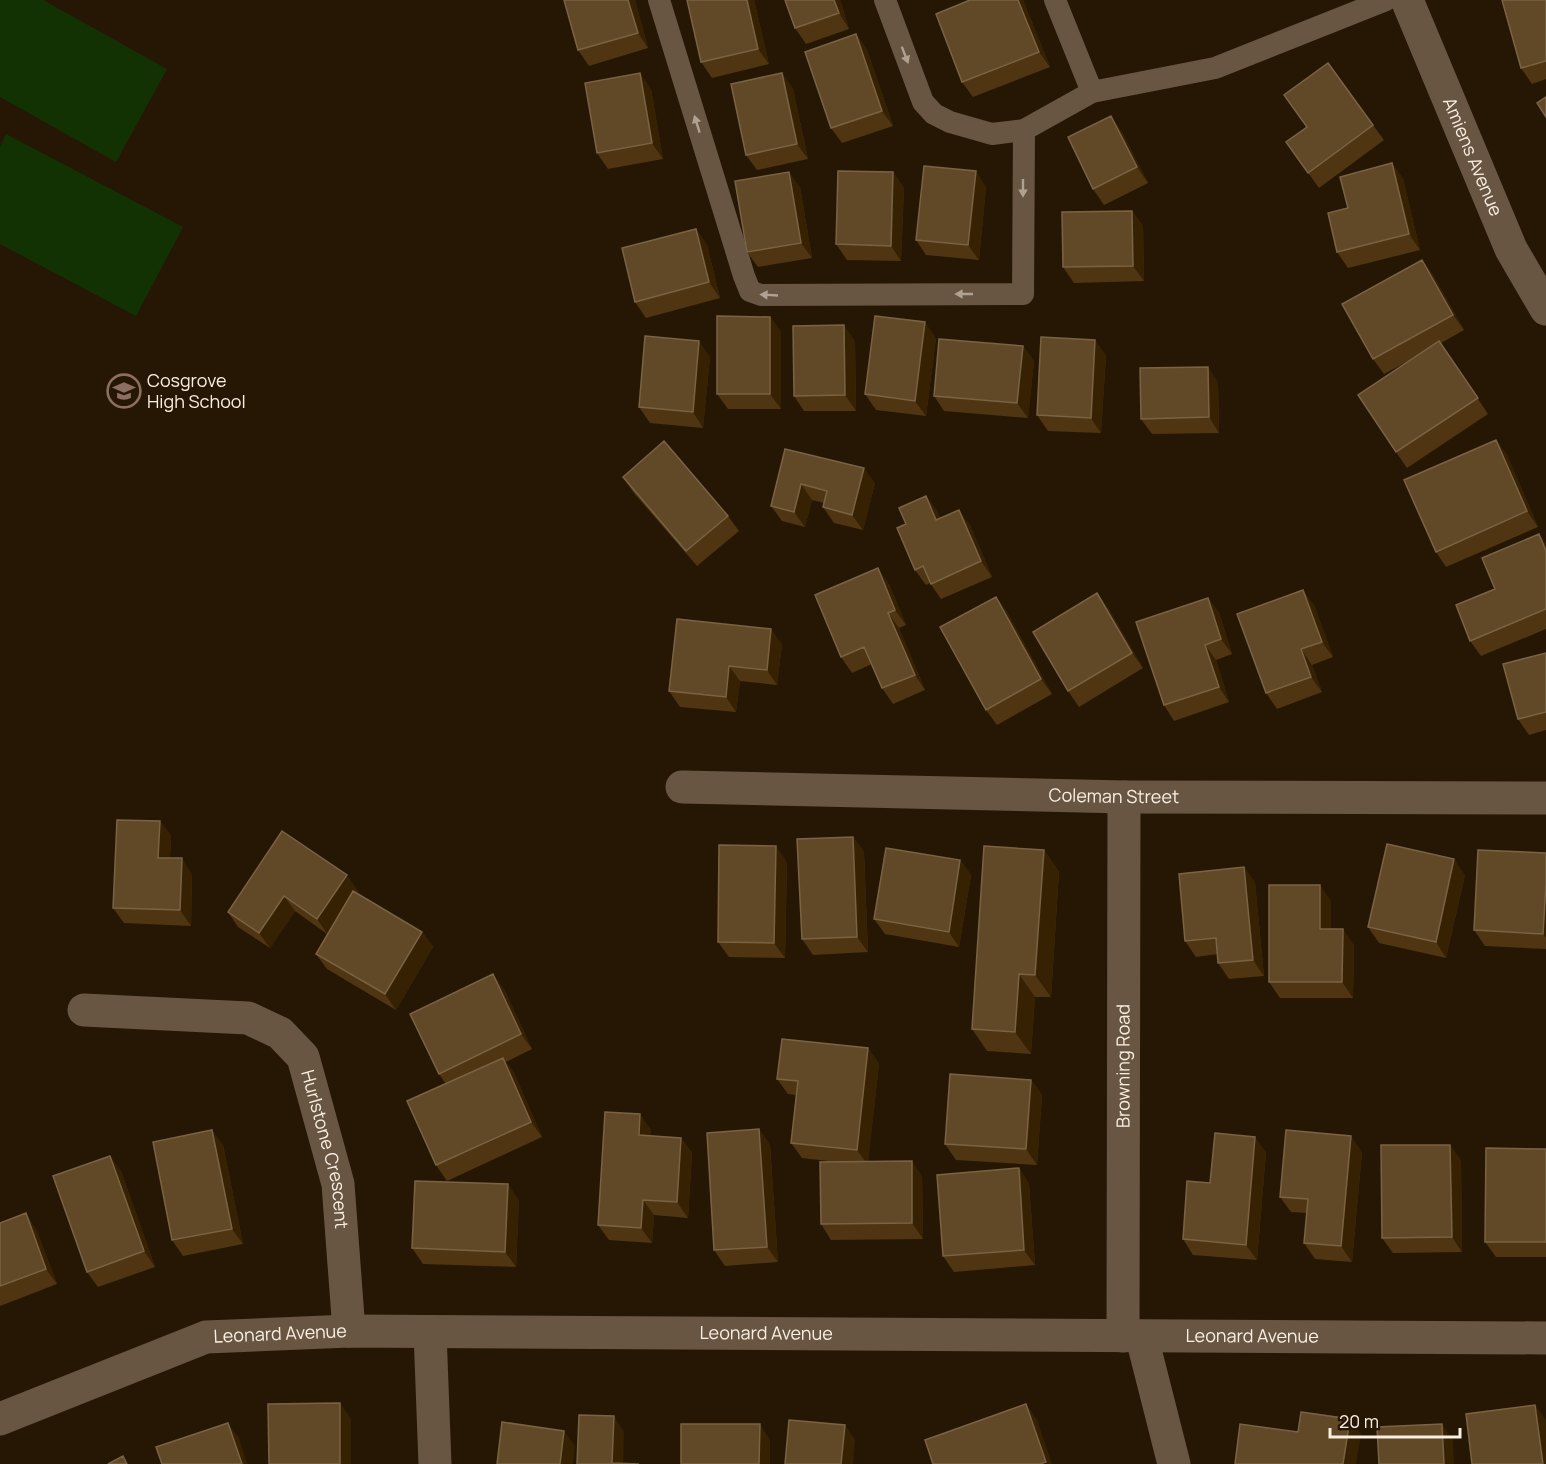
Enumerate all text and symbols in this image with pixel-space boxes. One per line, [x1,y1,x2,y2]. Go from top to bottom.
one-way arrow [901,46,911,64]
street label: Amiens Avenue [1438,93,1509,220]
one-way arrow [692,115,701,133]
one-way arrow [1018,179,1028,198]
one-way arrow [955,289,974,299]
one-way arrow [760,290,779,299]
place label: Cosgrove High School [147,368,246,413]
school or university icon: Cosgrove High School [106,373,142,409]
street label: Coleman Street [1048,782,1179,808]
street label: Browning Road [1110,1004,1135,1128]
street label: Hurlstone Crescent [296,1067,354,1229]
street label: Leonard Avenue [213,1318,347,1348]
street label: Leonard Avenue [699,1320,833,1345]
street label: Leonard Avenue [1185,1323,1319,1348]
scale bar [1330,1401,1460,1439]
text: 20 m [1339,1409,1379,1433]

